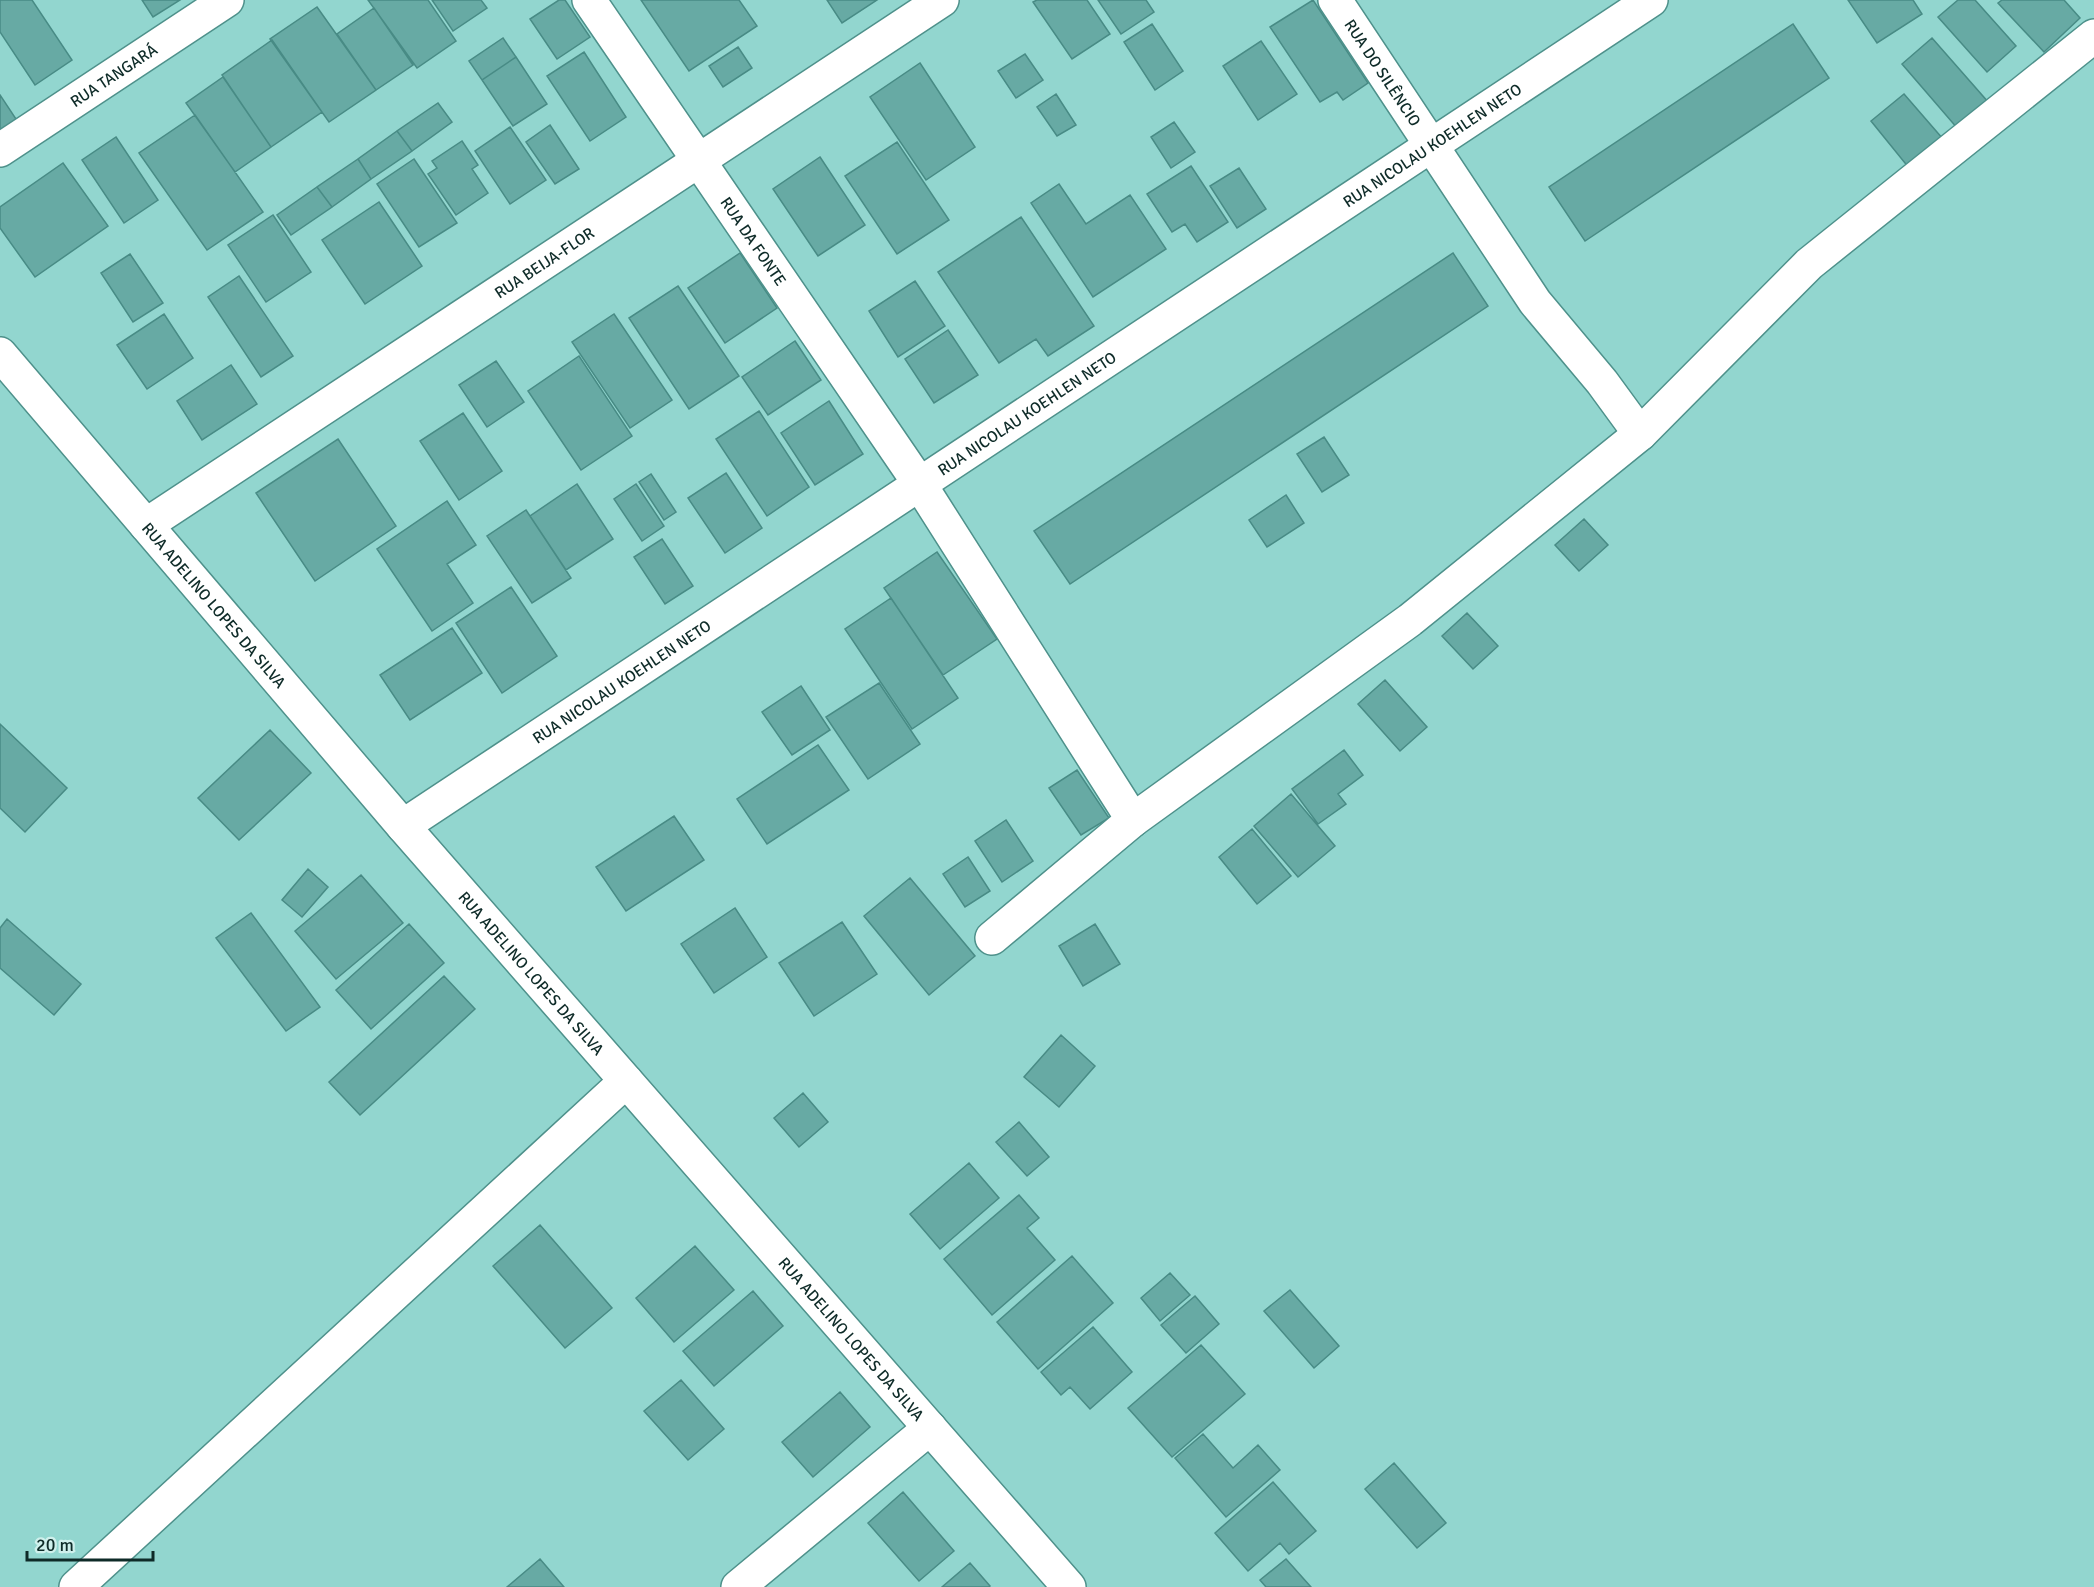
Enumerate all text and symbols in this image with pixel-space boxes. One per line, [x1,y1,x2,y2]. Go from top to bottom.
street label: RUA DO SILÊNCIO [1340,16,1425,130]
street label: RUA TANGARÁ [67,40,161,112]
street label: RUA NICOLAU KOEHLEN NETO [1339,79,1526,212]
street label: RUA DA FONTE [716,193,790,290]
street label: RUA BEIJA-FLOR [491,223,599,303]
street label: RUA NICOLAU KOEHLEN NETO [934,348,1120,480]
street label: RUA ADELINO LOPES DA SILVA [137,519,290,693]
street label: RUA NICOLAU KOEHLEN NETO [529,616,715,749]
street label: RUA ADELINO LOPES DA SILVA [454,888,608,1060]
street label: RUA ADELINO LOPES DA SILVA [774,1253,928,1426]
scale bar [27,1524,153,1562]
text: 20 m [36,1534,74,1556]

